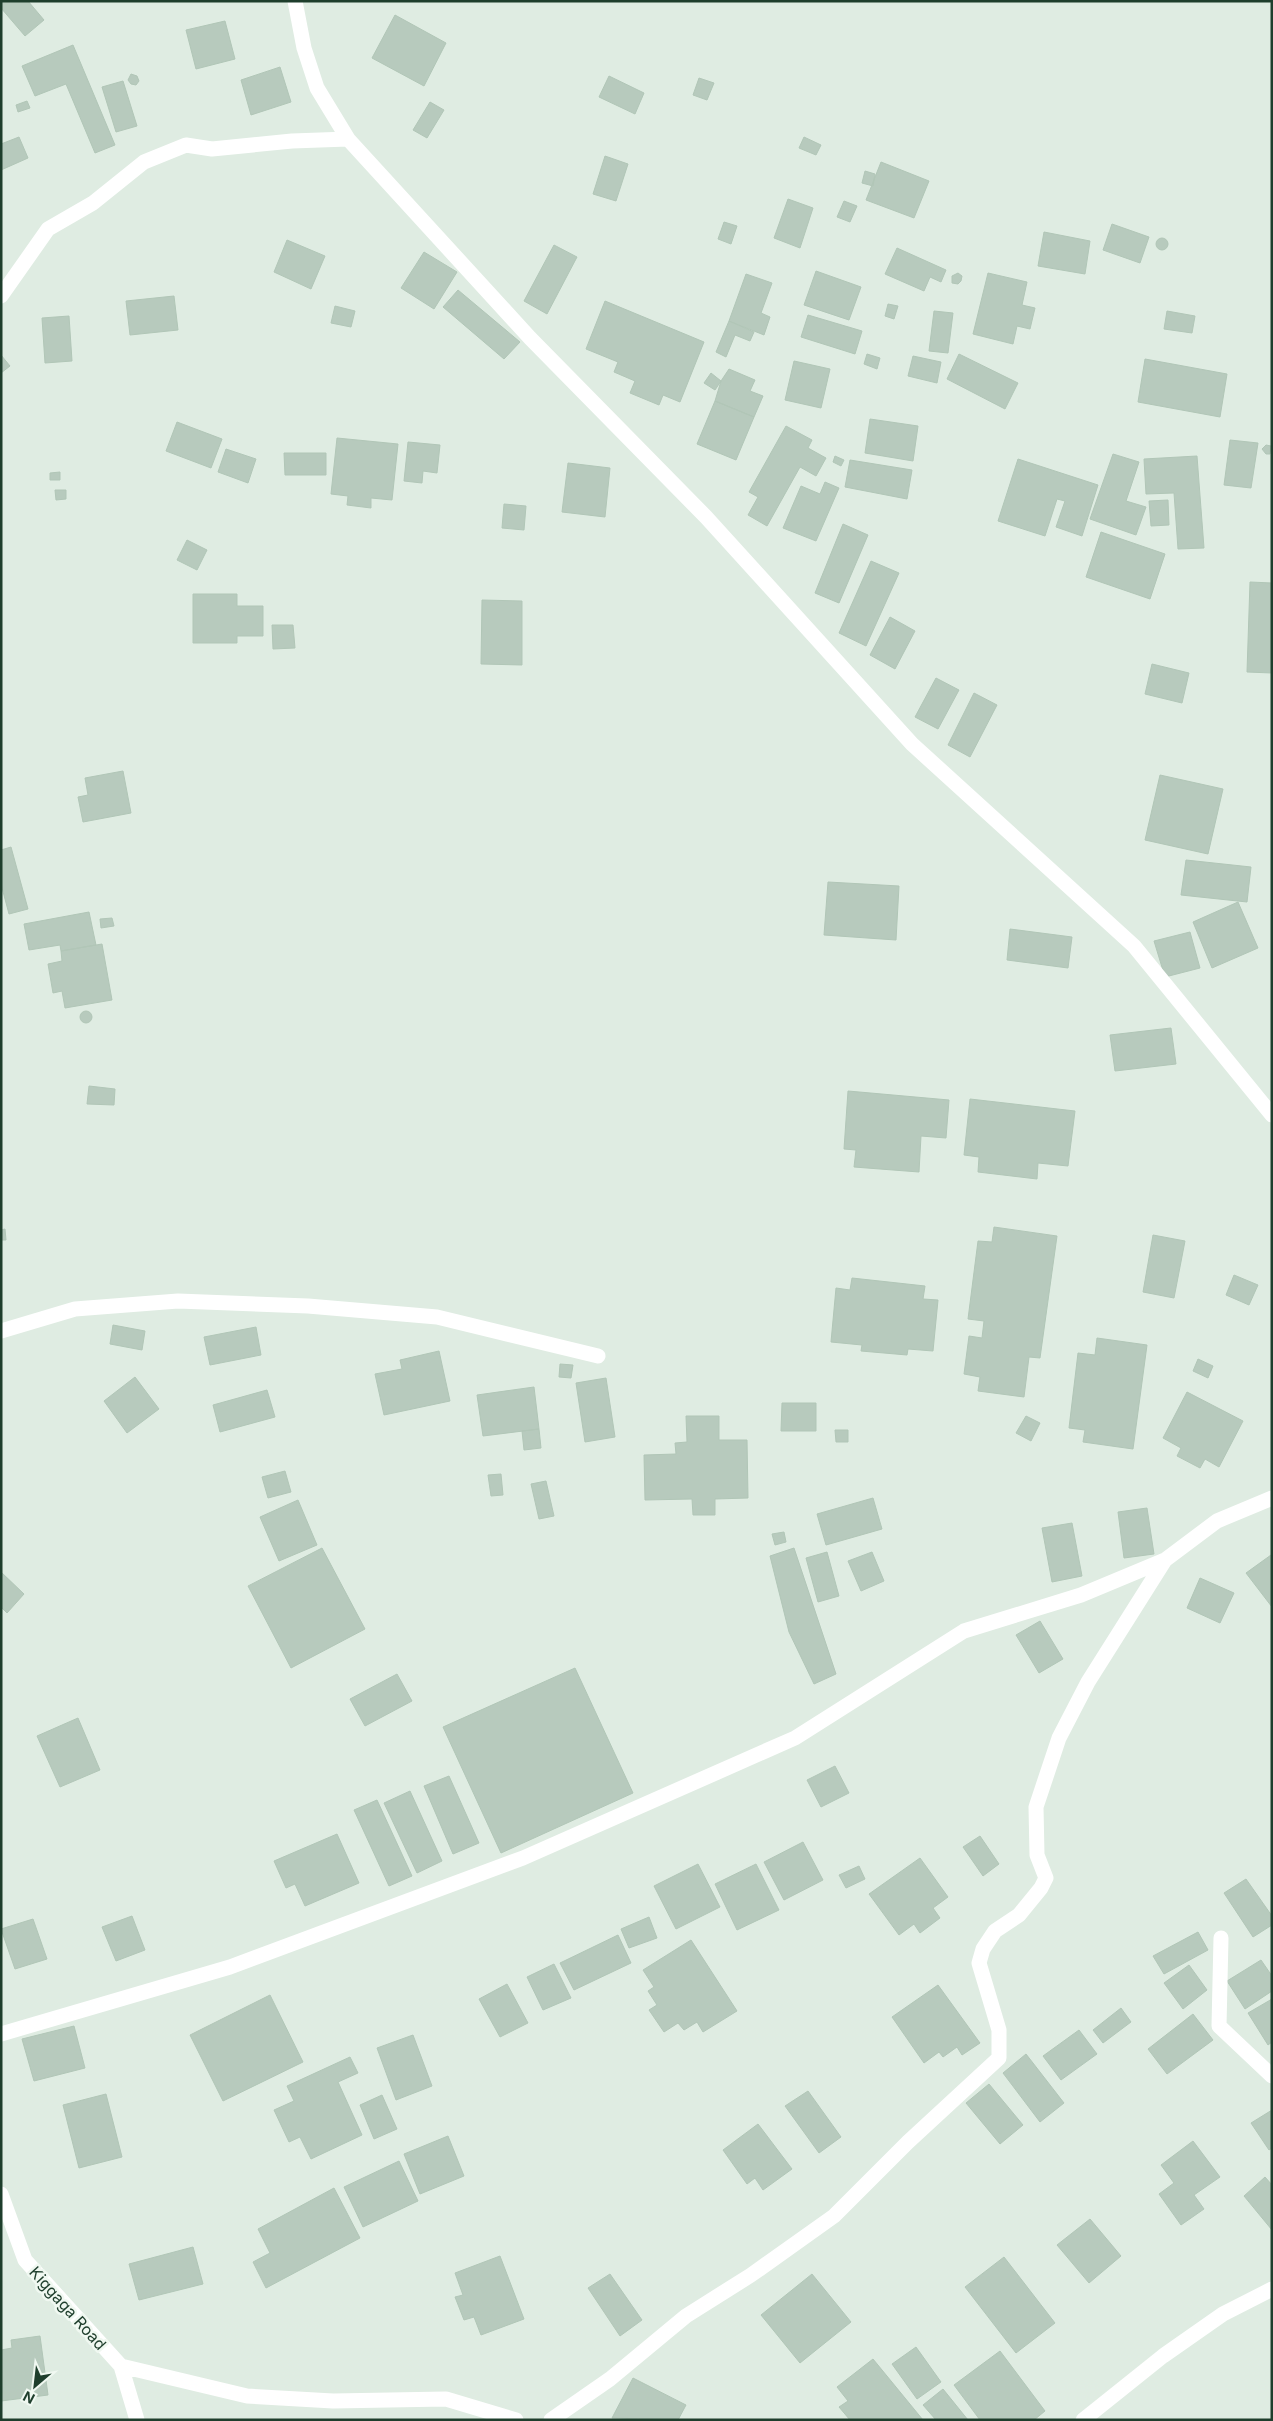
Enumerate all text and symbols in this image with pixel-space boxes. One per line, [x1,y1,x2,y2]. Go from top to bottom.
street label: Kiggaga Road [25,2262,111,2354]
north arrow [10,2361,60,2411]
text: N [20,2388,37,2408]

